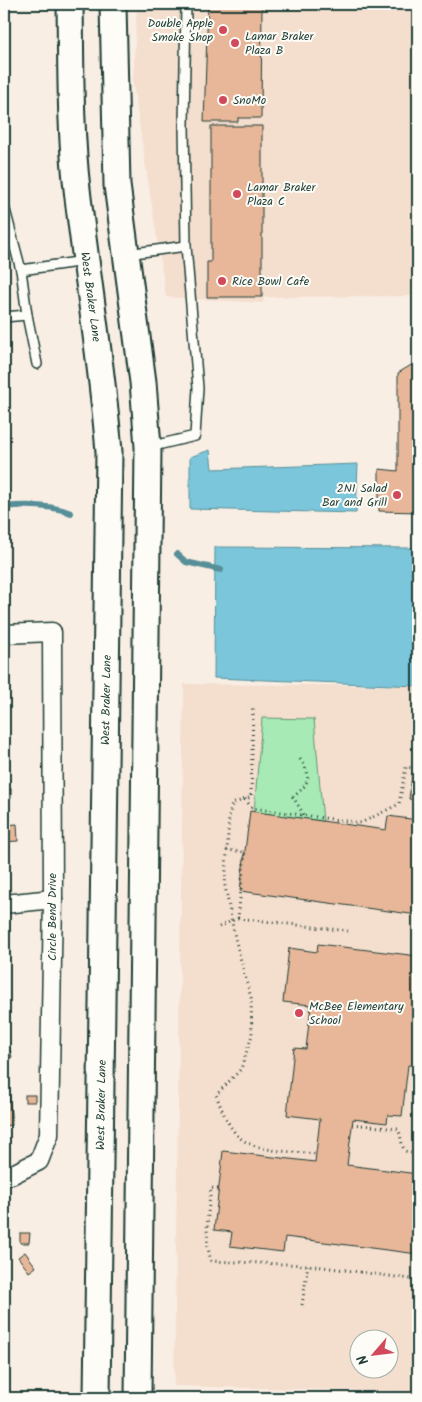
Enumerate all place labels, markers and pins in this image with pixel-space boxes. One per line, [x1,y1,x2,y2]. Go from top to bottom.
place label: Double Apple Smoke Shop [147,14,214,47]
marker: Double Apple Smoke Shop [217,24,229,36]
place label: Lamar Braker Plaza B [245,27,314,60]
marker: Lamar Braker Plaza B [229,37,241,49]
place label: SnoMo [233,91,266,110]
marker: SnoMo [217,94,229,106]
place label: Lamar Braker Plaza C [247,178,316,211]
marker: Lamar Braker Plaza C [231,188,243,200]
place label: Rice Bowl Cafe [232,272,310,291]
marker: Rice Bowl Cafe [216,275,228,287]
place label: 2N1 Salad Bar and Grill [322,479,388,512]
marker: 2N1 Salad Bar and Grill [391,489,403,501]
place label: McBee Elementary School [309,997,404,1030]
marker: McBee Elementary School [293,1007,305,1019]

